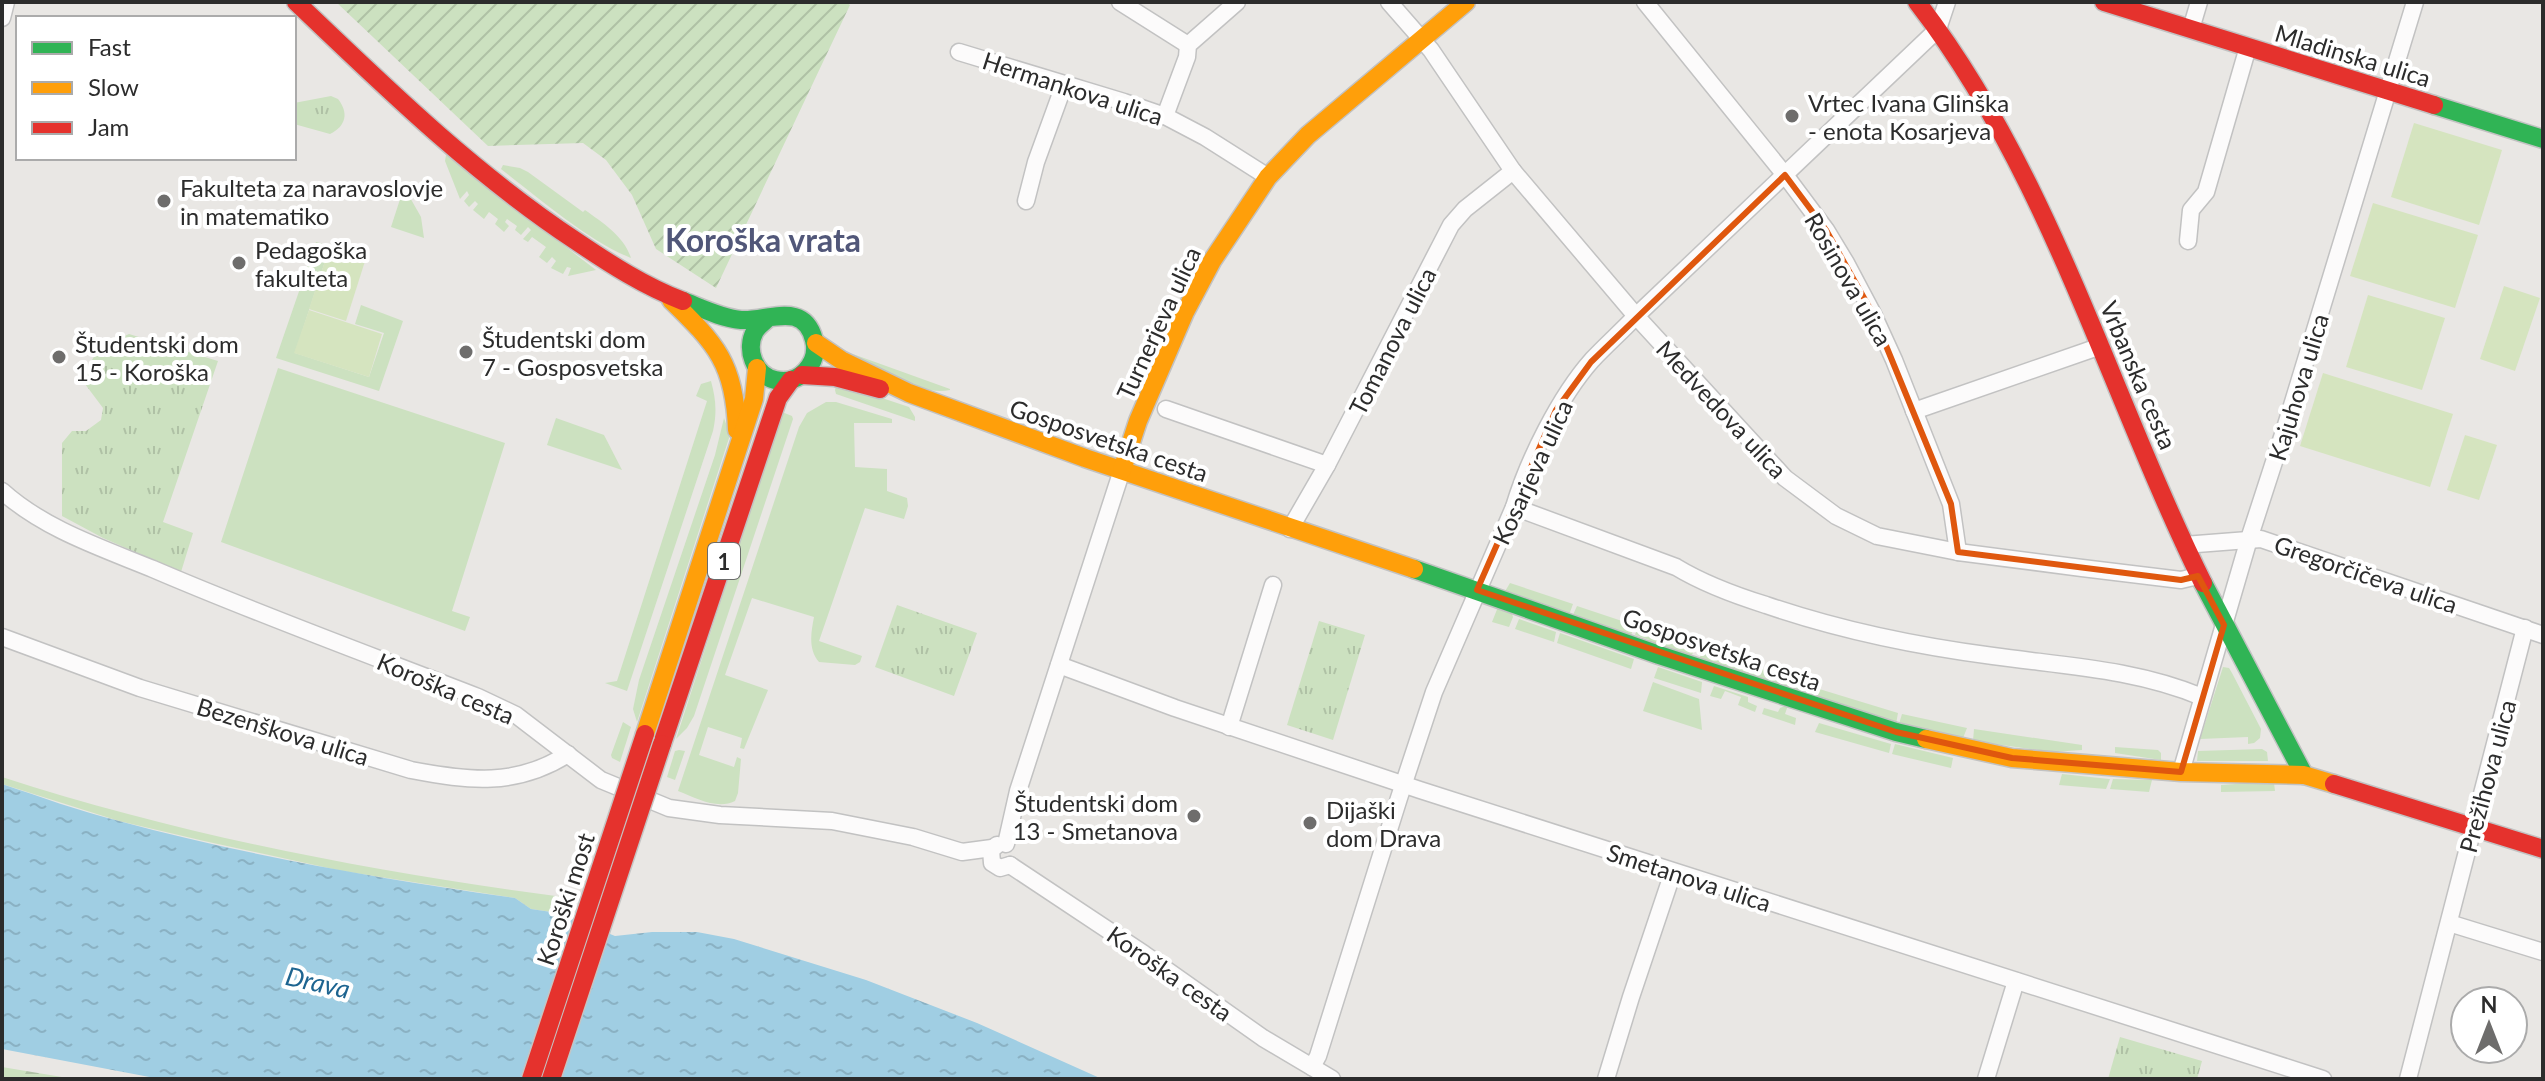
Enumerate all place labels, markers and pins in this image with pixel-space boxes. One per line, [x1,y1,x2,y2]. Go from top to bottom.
place label: Vrtec Ivana Glinška - enota Kosarjeva [1808,88,2009,145]
marker: Vrtec Ivana Glinška - enota Kosarjeva [1783,107,1801,125]
place label: Fakulteta za naravoslovje in matematiko [180,173,443,230]
marker: Fakulteta za naravoslovje in matematiko [155,192,173,210]
place label: Pedagoška fakulteta [255,235,367,292]
marker: Pedagoška fakulteta [230,254,248,272]
place label: Študentski dom 7 - Gosposvetska [482,324,664,381]
place label: Študentski dom 15 - Koroška [75,329,239,386]
marker: Študentski dom 7 - Gosposvetska [457,343,475,361]
marker: Študentski dom 15 - Koroška [50,348,68,366]
place label: Študentski dom 13 - Smetanova [1013,788,1178,845]
place label: Dijaški dom Drava [1326,795,1441,852]
marker: Študentski dom 13 - Smetanova [1185,807,1203,825]
marker: Dijaški dom Drava [1301,814,1319,832]

